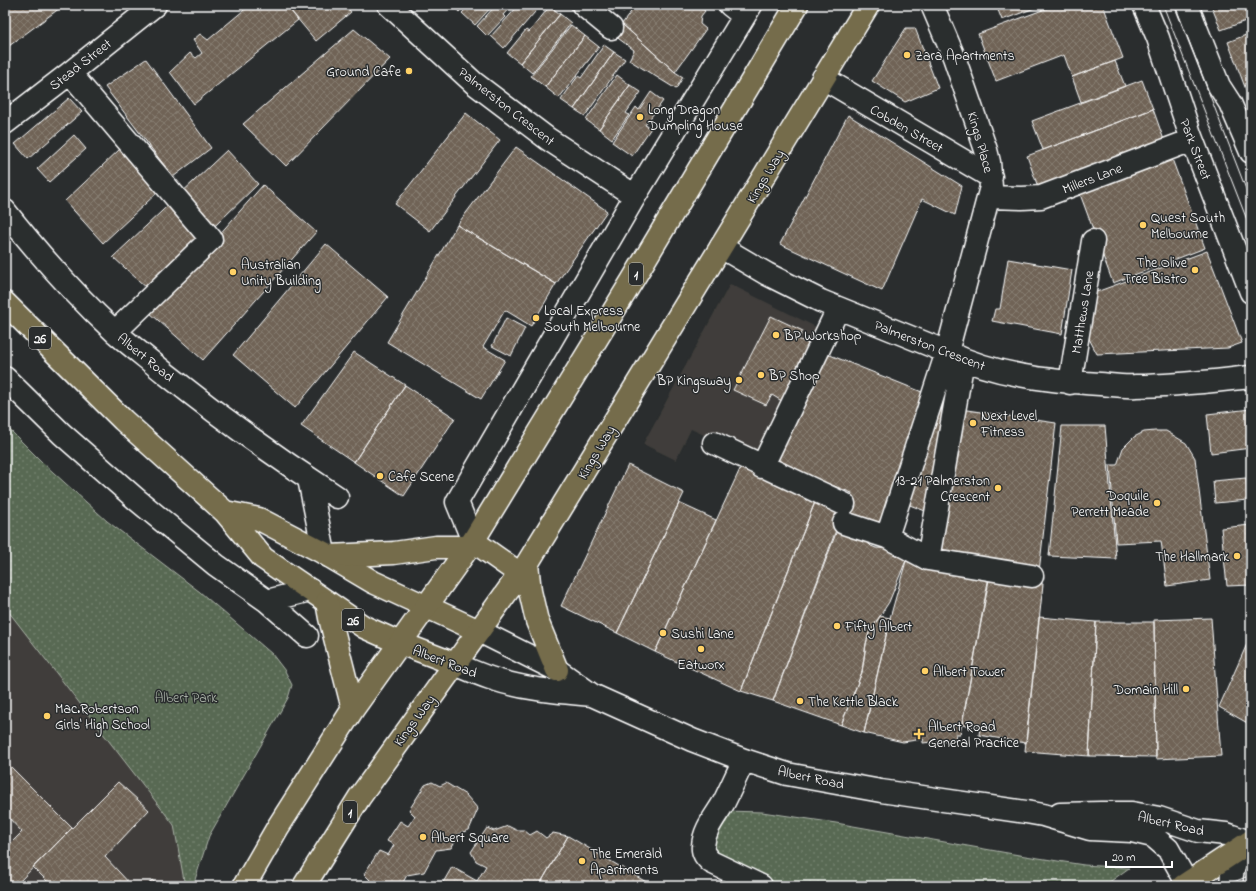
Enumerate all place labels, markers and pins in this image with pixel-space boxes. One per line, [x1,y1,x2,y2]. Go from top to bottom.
place label: Zara Apartments [915,46,1015,67]
marker: Zara Apartments [902,50,912,60]
place label: Ground Cafe [326,62,402,83]
marker: Ground Cafe [404,66,414,76]
place label: Long Dragon Dumpling House [647,100,743,138]
marker: Long Dragon Dumpling House [635,112,645,122]
place label: Quest South Melbourne [1151,208,1225,245]
marker: Quest South Melbourne [1138,220,1148,230]
place label: The Olive Tree Bistro [1123,253,1188,290]
place label: Australian Unity Building [241,255,321,293]
marker: The Olive Tree Bistro [1190,265,1200,275]
marker: Australian Unity Building [228,267,238,277]
place label: Local Express South Melbourne [544,301,641,338]
marker: Local Express South Melbourne [531,313,541,323]
place label: BP Workshop [783,326,862,347]
marker: BP Workshop [771,330,781,340]
place label: BP Shop [768,366,820,387]
marker: BP Shop [756,370,766,380]
place label: BP Kingsway [656,371,731,393]
marker: BP Kingsway [734,375,744,385]
place label: Next Level Fitness [980,406,1037,443]
marker: Next Level Fitness [968,418,978,428]
place label: Cafe Scene [388,467,455,488]
marker: Cafe Scene [375,471,385,481]
place label: 13-21 Palmerston Crescent [895,471,990,508]
marker: 13-21 Palmerston Crescent [993,483,1003,493]
place label: Doquile Perrett Meade [1071,486,1150,523]
marker: Doquile Perrett Meade [1152,498,1162,508]
place label: The Hallmark [1155,547,1230,568]
marker: The Hallmark [1232,551,1242,561]
place label: Fifty Albert [844,617,912,639]
marker: Fifty Albert [832,621,842,631]
place label: Sushi Lane [671,624,734,645]
marker: Sushi Lane [658,628,668,638]
marker: Eatworx [696,644,706,654]
place label: Eatworx [677,655,725,676]
place label: Albert Tower [933,662,1005,683]
marker: Albert Tower [920,666,930,676]
place label: Domain Hill [1113,680,1178,701]
marker: Domain Hill [1181,684,1191,694]
place label: The Kettle Black [808,692,899,713]
marker: The Kettle Black [795,696,805,706]
place label: Mac.Robertson Girls' High School [55,699,150,737]
marker: Mac.Robertson Girls' High School [42,711,52,721]
place label: Albert Road General Practice [928,717,1020,754]
marker: Albert Road General Practice [913,728,925,740]
place label: Albert Square [431,828,510,849]
marker: Albert Square [418,832,428,842]
place label: The Emerald Apartments [590,844,662,881]
marker: The Emerald Apartments [577,856,587,866]

